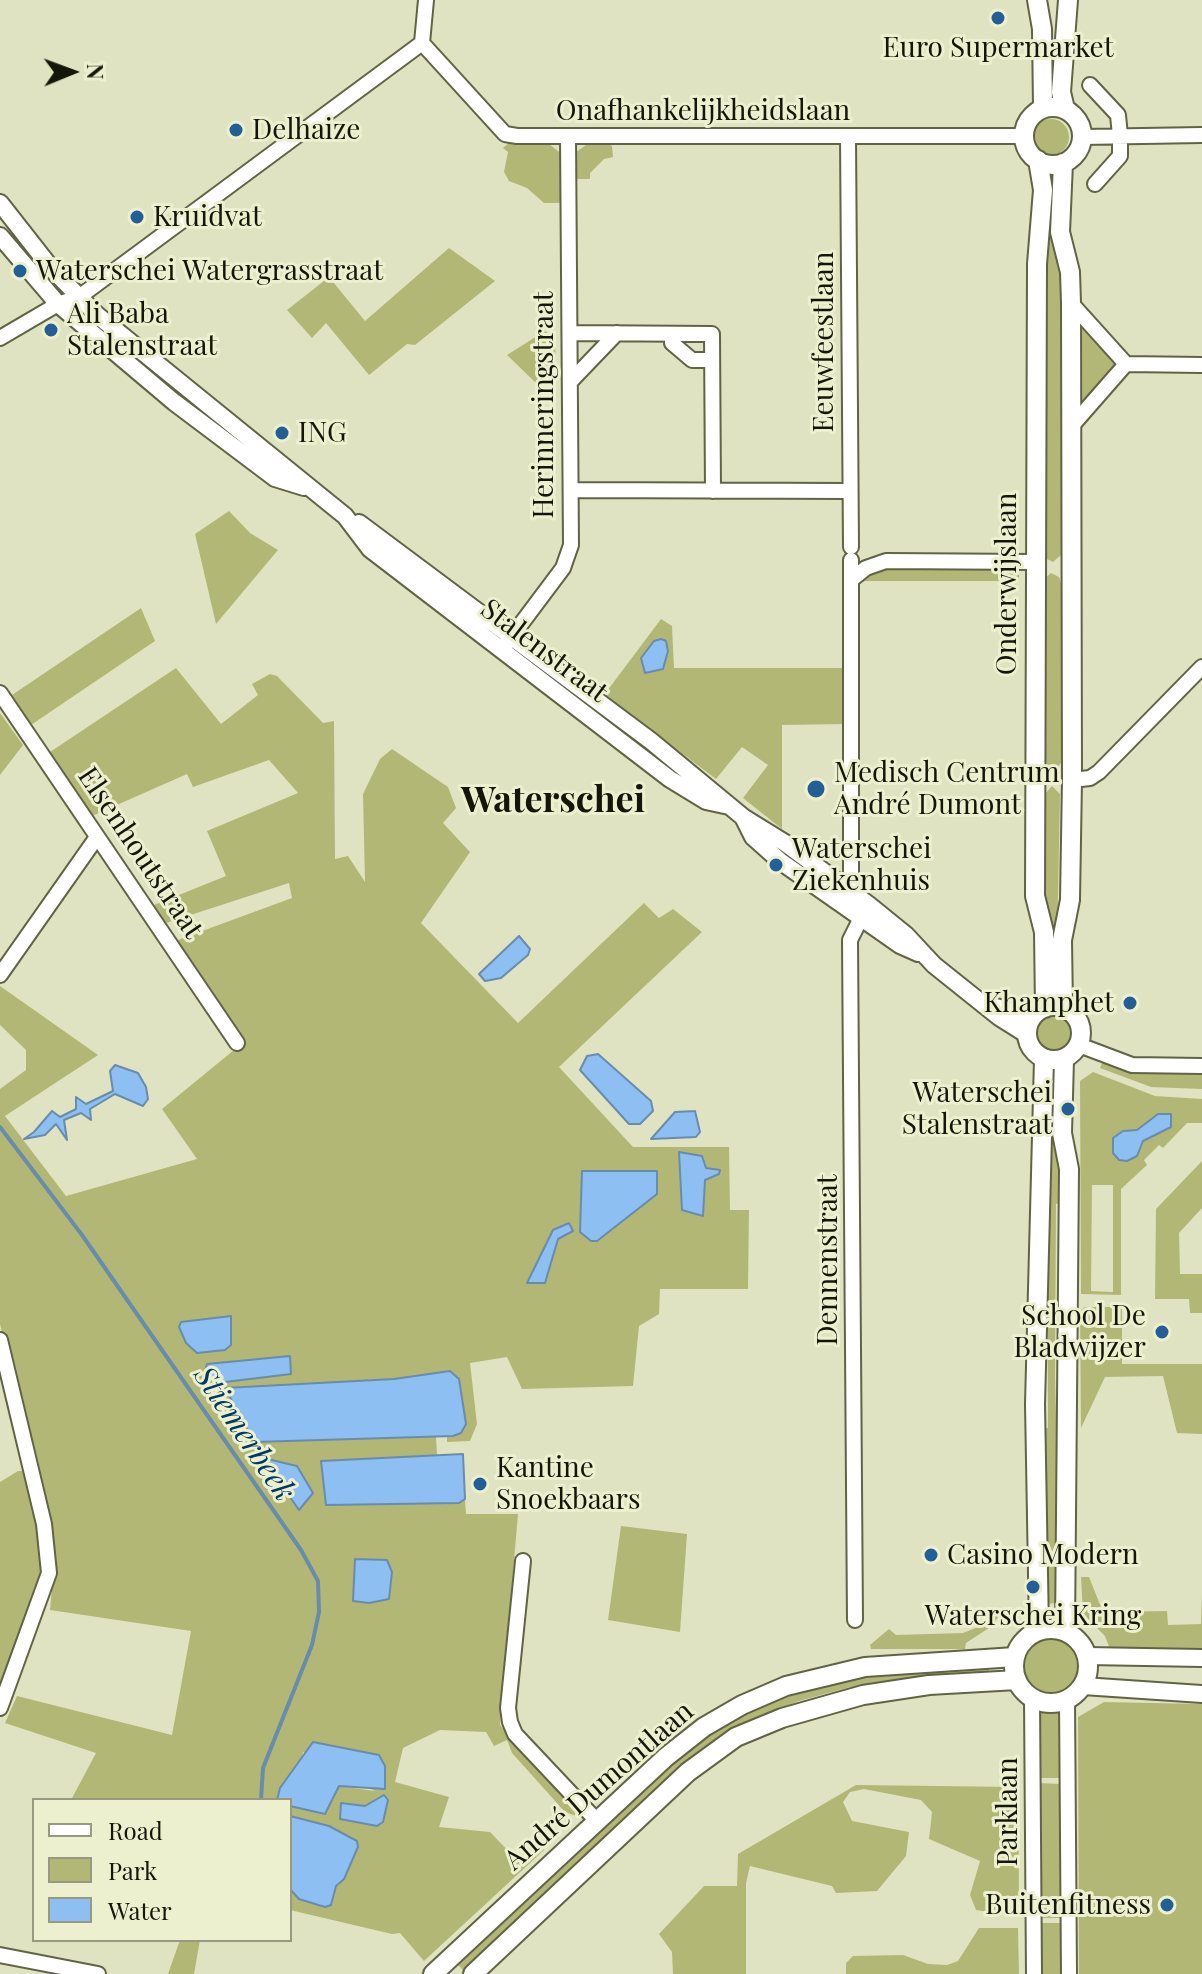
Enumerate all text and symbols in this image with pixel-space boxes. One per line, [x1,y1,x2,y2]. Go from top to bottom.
marker: Euro Supermarket [989,9,1007,27]
place label: Euro Supermarket [882,31,1114,65]
north arrow [32,32,112,112]
text: N [81,63,111,80]
street label: Onafhankelijkheidslaan [556,94,850,128]
place label: Delhaize [252,113,361,147]
marker: Delhaize [227,121,245,139]
place label: Kruidvat [153,200,262,234]
marker: Kruidvat [128,208,146,226]
street label: Eeuwfeestlaan [807,251,841,433]
place label: Waterschei Watergrasstraat [36,254,383,288]
marker: Waterschei Watergrasstraat [11,262,29,280]
street label: Herinneringstraat [527,291,561,519]
place label: Ali Baba Stalenstraat [67,297,217,363]
marker: Ali Baba Stalenstraat [42,321,60,339]
place label: ING [298,416,347,450]
marker: ING [273,424,291,442]
street label: Onderwijslaan [990,493,1024,675]
street label: Stalenstraat [474,592,614,710]
place label: Medisch Centrum André Dumont [834,756,1060,822]
street label: Elsenhoutstraat [70,761,210,945]
marker: Medisch Centrum André Dumont [805,778,827,800]
district label: Waterschei [461,779,645,823]
place label: Waterschei Ziekenhuis [792,832,931,898]
marker: Waterschei Ziekenhuis [767,856,785,874]
place label: Khamphet [984,986,1114,1020]
marker: Khamphet [1121,994,1139,1012]
place label: Waterschei Stalenstraat [902,1076,1052,1142]
marker: Waterschei Stalenstraat [1059,1100,1077,1118]
street label: Dennenstraat [811,1174,845,1346]
place label: School De Bladwijzer [1013,1299,1146,1365]
marker: School De Bladwijzer [1153,1323,1171,1341]
water label: Stiemerbeek [186,1360,302,1508]
place label: Kantine Snoekbaars [496,1451,641,1517]
marker: Kantine Snoekbaars [471,1475,489,1493]
place label: Casino Modern [947,1538,1139,1572]
marker: Casino Modern [922,1546,940,1564]
marker: Waterschei Kring [1024,1578,1042,1596]
place label: Waterschei Kring [925,1599,1141,1633]
street label: André Dumontlaan [498,1695,700,1877]
street label: Parklaan [991,1757,1025,1867]
legend [32,1798,292,1942]
text: Road [108,1814,163,1846]
text: Park [108,1854,157,1886]
place label: Buitenfitness [985,1888,1151,1922]
text: Water [108,1894,172,1926]
marker: Buitenfitness [1158,1896,1176,1914]

